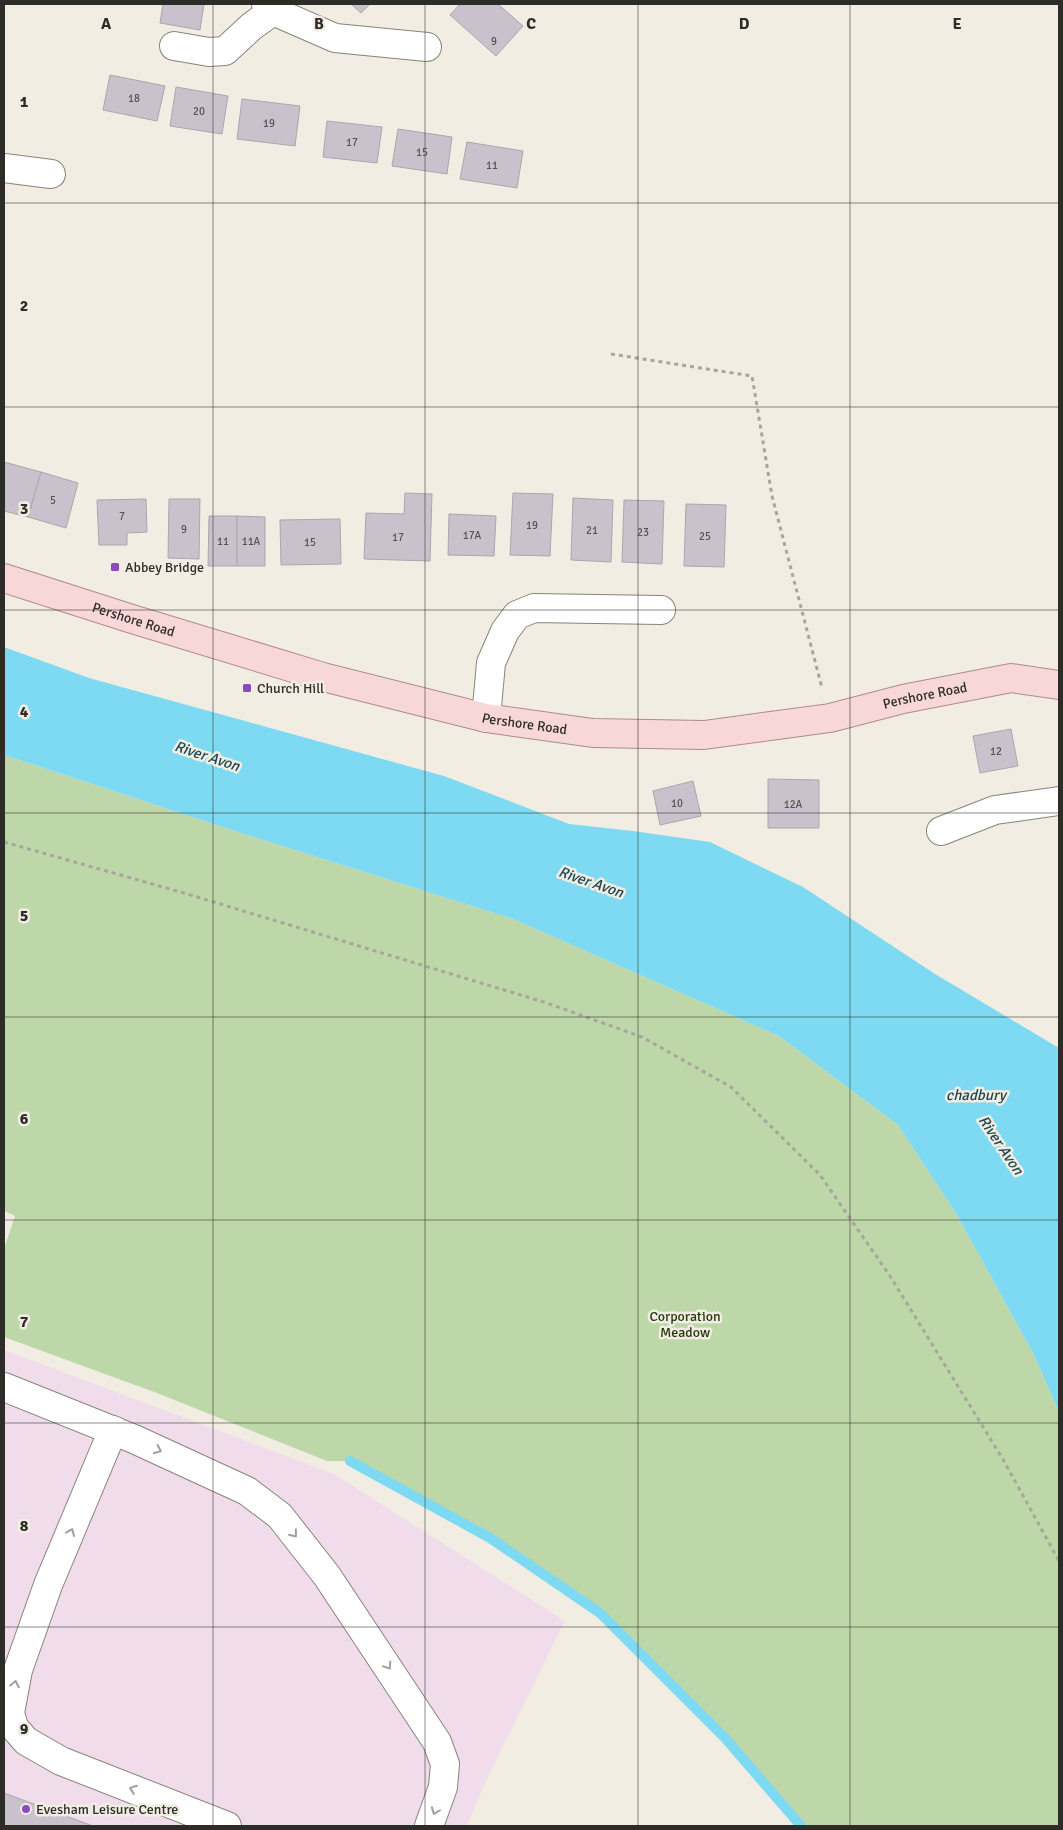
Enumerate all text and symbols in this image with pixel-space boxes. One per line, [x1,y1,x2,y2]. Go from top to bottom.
text: A [101,14,112,34]
text: B [314,14,324,34]
text: C [526,14,536,34]
text: D [739,14,750,34]
text: E [952,14,962,34]
house number: 9 [491,35,497,48]
text: 1 [20,92,29,112]
house number: 18 [128,92,140,105]
house number: 20 [193,105,205,118]
house number: 19 [263,117,275,130]
house number: 17 [346,136,358,149]
house number: 15 [416,146,428,159]
house number: 11 [486,159,498,172]
text: 2 [20,296,28,316]
house number: 5 [50,494,56,507]
text: 3 [20,499,28,519]
house number: 7 [119,510,125,523]
house number: 19 [526,519,538,532]
house number: 9 [181,523,187,536]
house number: 21 [586,524,598,537]
house number: 23 [637,526,649,539]
house number: 17A [463,529,482,542]
house number: 25 [699,530,711,543]
house number: 17 [392,531,404,544]
house number: 11 [217,535,229,548]
house number: 11A [242,535,261,548]
house number: 15 [304,536,316,549]
place label: Abbey Bridge [125,559,204,576]
marker: Abbey Bridge [109,561,121,573]
street label: Pershore Road [90,598,177,640]
street label: Pershore Road [881,678,969,712]
place label: Church Hill [257,680,324,697]
marker: Church Hill [241,682,253,694]
text: 4 [20,702,29,722]
street label: Pershore Road [480,709,568,738]
water label: River Avon [172,737,243,775]
house number: 12 [990,745,1002,758]
house number: 10 [671,797,683,810]
house number: 12A [784,798,803,811]
water label: River Avon [556,863,627,902]
text: 5 [20,906,28,926]
water label: chadbury [946,1086,1008,1104]
text: 6 [20,1109,29,1129]
water label: River Avon [975,1112,1028,1179]
park label: Corporation Meadow [649,1308,721,1341]
text: 7 [20,1312,29,1332]
one-way arrow [153,1443,162,1454]
text: 8 [20,1516,29,1536]
one-way arrow [65,1528,76,1537]
one-way arrow [289,1528,297,1537]
one-way arrow [382,1661,391,1670]
one-way arrow [10,1680,20,1688]
text: 9 [20,1719,29,1739]
one-way arrow [129,1785,138,1795]
place label: Evesham Leisure Centre [36,1801,178,1818]
marker: Evesham Leisure Centre [20,1803,32,1815]
one-way arrow [431,1806,441,1815]

